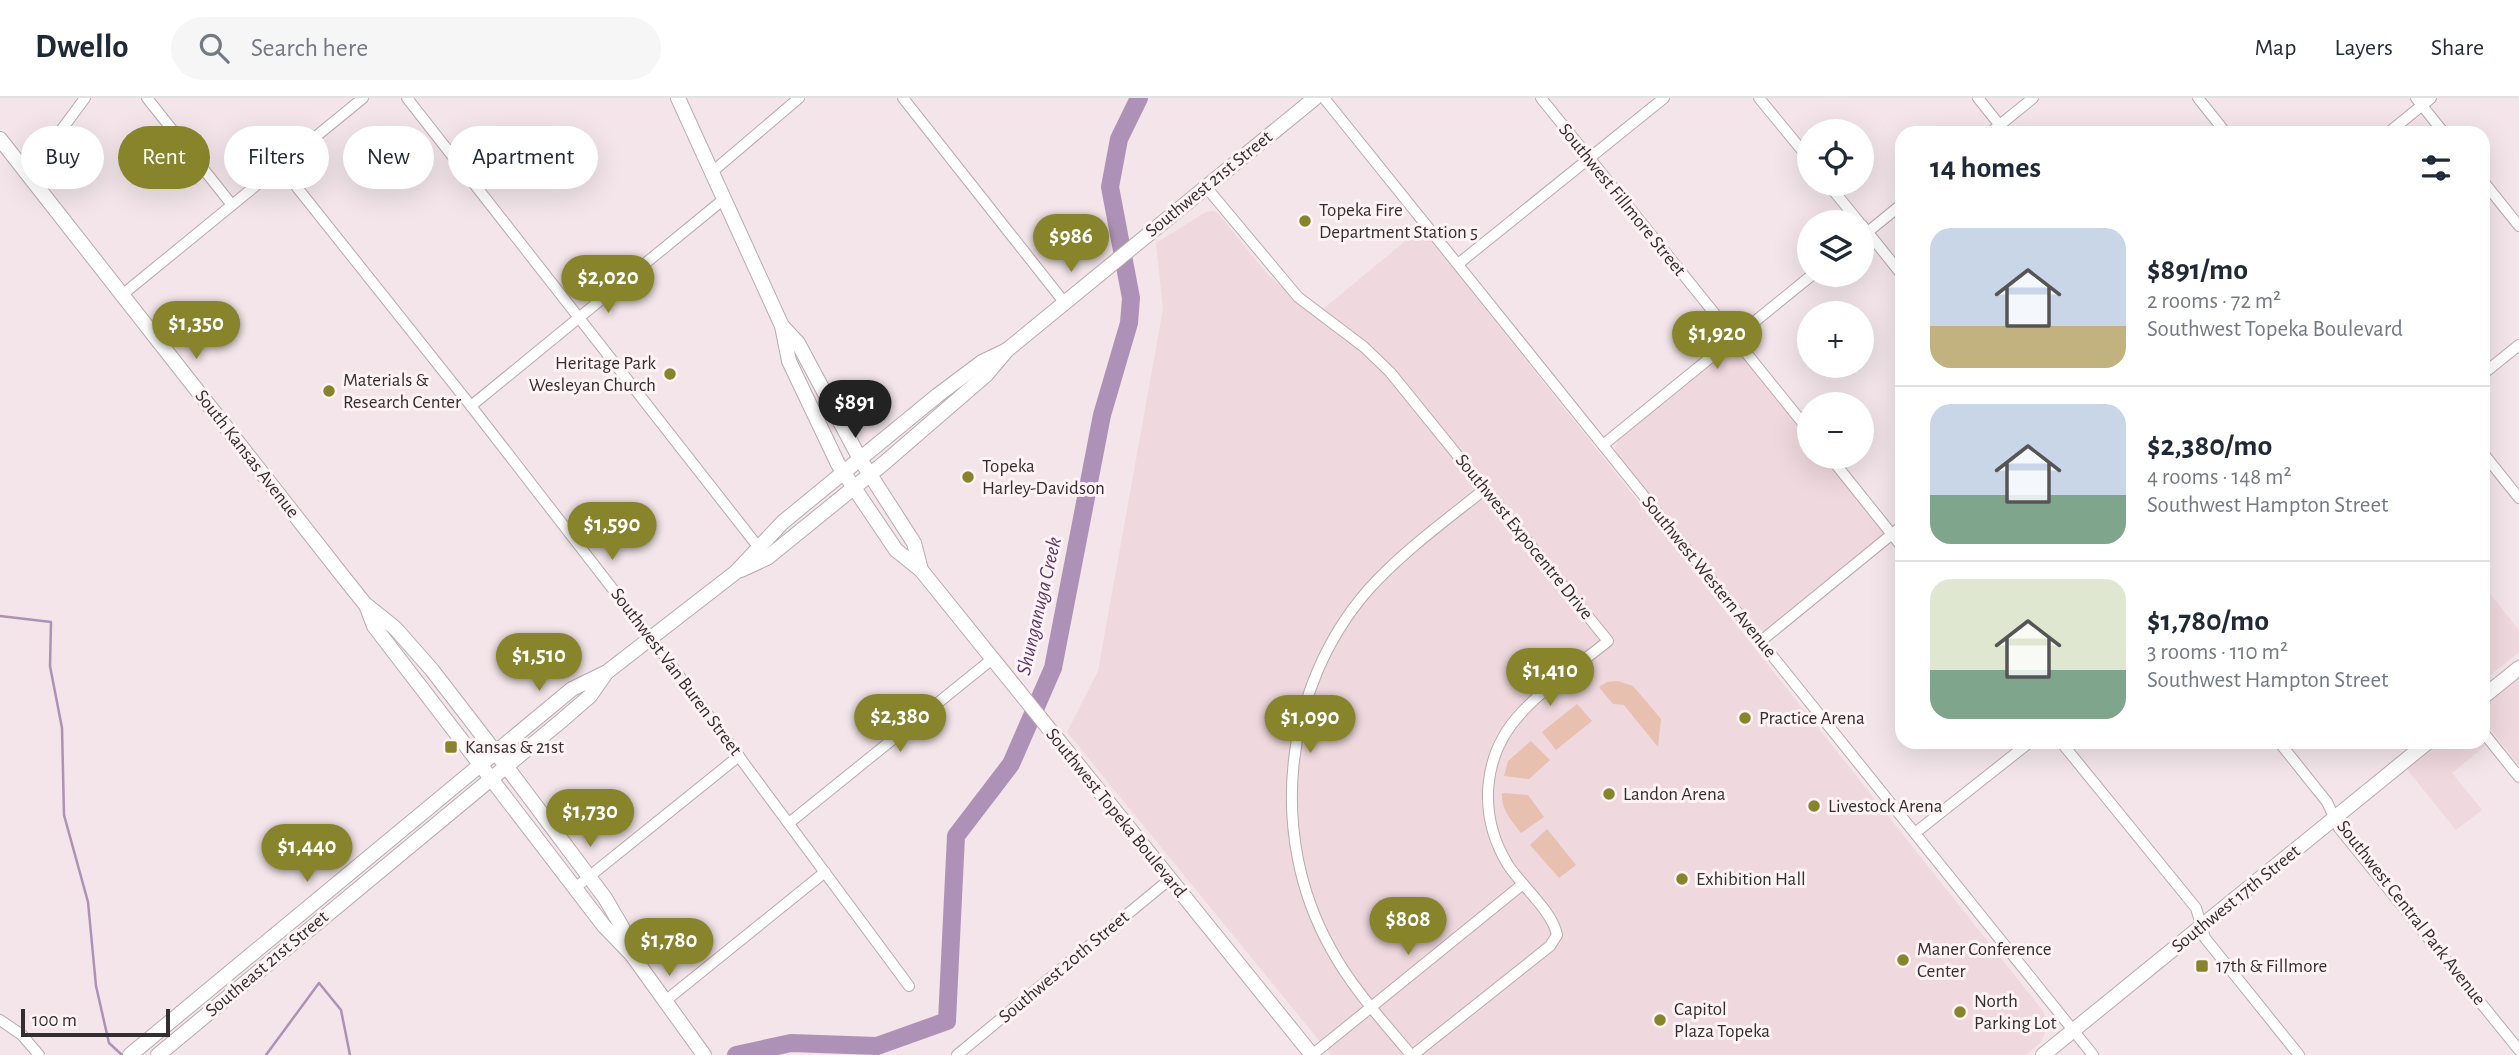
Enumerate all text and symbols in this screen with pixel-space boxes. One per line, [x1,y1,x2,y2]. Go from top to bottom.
search box [171,17,661,80]
icon: search [195,29,233,67]
text: Dwello [35,31,129,64]
text: Search here [251,35,368,61]
text: Map [2254,36,2296,60]
text: Layers [2334,36,2393,60]
text: Share [2431,36,2484,60]
map controls [1797,119,1874,469]
button: locate [1797,119,1874,196]
street label: Southwest Fillmore Street [1555,120,1689,280]
chip: Buy [21,126,104,189]
chip: Rent [118,126,210,189]
chip: Filters [224,126,329,189]
chip: New [343,126,434,189]
chip: Apartment [448,126,598,189]
street label: Southwest 21st Street [1142,127,1276,241]
icon: filters [2417,149,2455,187]
text: 14 homes [1930,153,2041,183]
place label: Topeka Fire Department Station 5 [1319,201,1478,242]
button: layers [1797,210,1874,287]
marker: Topeka Fire Department Station 5 [1297,213,1313,229]
pin: $986 [1030,214,1112,274]
text: $986 [1049,225,1093,248]
text: $891/mo [2147,255,2248,285]
pin: $2,020 [551,256,665,315]
icon: home [1986,256,2070,340]
text: $2,020 [577,266,639,289]
text: 2 rooms · 72 m² [2147,290,2281,313]
button: + [1797,301,1874,378]
pin: $1,350 [139,302,253,361]
text: $1,350 [168,312,224,335]
pin: $1,920 [1660,312,1774,371]
text: Southwest Topeka Boulevard [2147,318,2403,341]
text: $1,920 [1688,322,1746,345]
place label: Heritage Park Wesleyan Church [529,354,656,395]
marker: Heritage Park Wesleyan Church [662,366,678,382]
place label: Materials & Research Center [343,371,461,412]
pin: $891 [814,380,896,440]
marker: Materials & Research Center [321,383,337,399]
street label: South Kansas Avenue [191,386,303,522]
text: $891 [834,391,876,414]
button: − [1797,392,1874,469]
text: $2,380/mo [2147,431,2272,461]
icon: home [1986,432,2070,516]
street label: Southwest Expocentre Drive [1452,451,1596,623]
place label: Topeka Harley-Davidson [982,457,1105,498]
text: 4 rooms · 148 m² [2147,466,2292,489]
marker: Topeka Harley-Davidson [960,469,976,485]
street label: Southwest Western Avenue [1638,493,1780,661]
text: Southwest Hampton Street [2147,494,2388,517]
pin: $1,590 [555,503,669,562]
text: $1,590 [584,513,640,536]
water label: Shunganuga Creek [1013,535,1065,677]
street label: Southwest Van Buren Street [607,585,745,759]
text: $1,780/mo [2147,606,2269,636]
icon: home [1986,607,2070,691]
pin: $1,510 [482,634,596,693]
text: 3 rooms · 110 m² [2147,641,2288,664]
text: $1,510 [512,644,566,667]
pin: $1,410 [1493,648,1607,708]
text: $1,410 [1522,659,1578,682]
text: Southwest Hampton Street [2147,669,2388,692]
pin: $2,380 [843,694,957,754]
pin: $1,090 [1253,696,1367,755]
text: $2,380 [870,705,930,728]
text: $1,090 [1281,706,1339,729]
place label: Practice Arena [1759,709,1865,728]
marker: Practice Arena [1737,710,1753,726]
street label: Southwest Topeka Boulevard [1042,725,1190,901]
place label: Kansas & 21st [465,738,564,757]
marker: Kansas & 21st [443,739,459,755]
place label: Landon Arena [1623,785,1726,804]
marker: Landon Arena [1601,786,1617,802]
pin: $1,730 [533,790,647,849]
place label: Livestock Arena [1828,797,1943,816]
marker: Livestock Arena [1806,798,1822,814]
text: $1,730 [562,800,618,823]
street label: Southwest Central Park Avenue [2333,817,2489,1009]
pin: $1,440 [250,824,364,884]
text: $1,440 [277,835,337,858]
street label: Southwest 17th Street [2168,842,2304,956]
place label: Exhibition Hall [1696,870,1806,889]
marker: Exhibition Hall [1674,871,1690,887]
pin: $808 [1367,898,1449,957]
street label: Southeast 21st Street [202,907,332,1021]
street label: Southwest 20th Street [995,907,1133,1027]
text: $808 [1385,908,1431,931]
pin: $1,780 [612,918,726,978]
text: $1,780 [640,929,698,952]
place label: Maner Conference Center [1917,940,2051,981]
marker: Maner Conference Center [1895,952,1911,968]
place label: 17th & Fillmore [2216,957,2327,976]
marker: 17th & Fillmore [2194,958,2210,974]
place label: North Parking Lot [1974,992,2057,1033]
place label: Capitol Plaza Topeka [1674,1000,1770,1041]
marker: North Parking Lot [1952,1004,1968,1020]
scale bar [21,1006,170,1038]
text: 100 m [32,1011,77,1030]
marker: Capitol Plaza Topeka [1652,1012,1668,1028]

